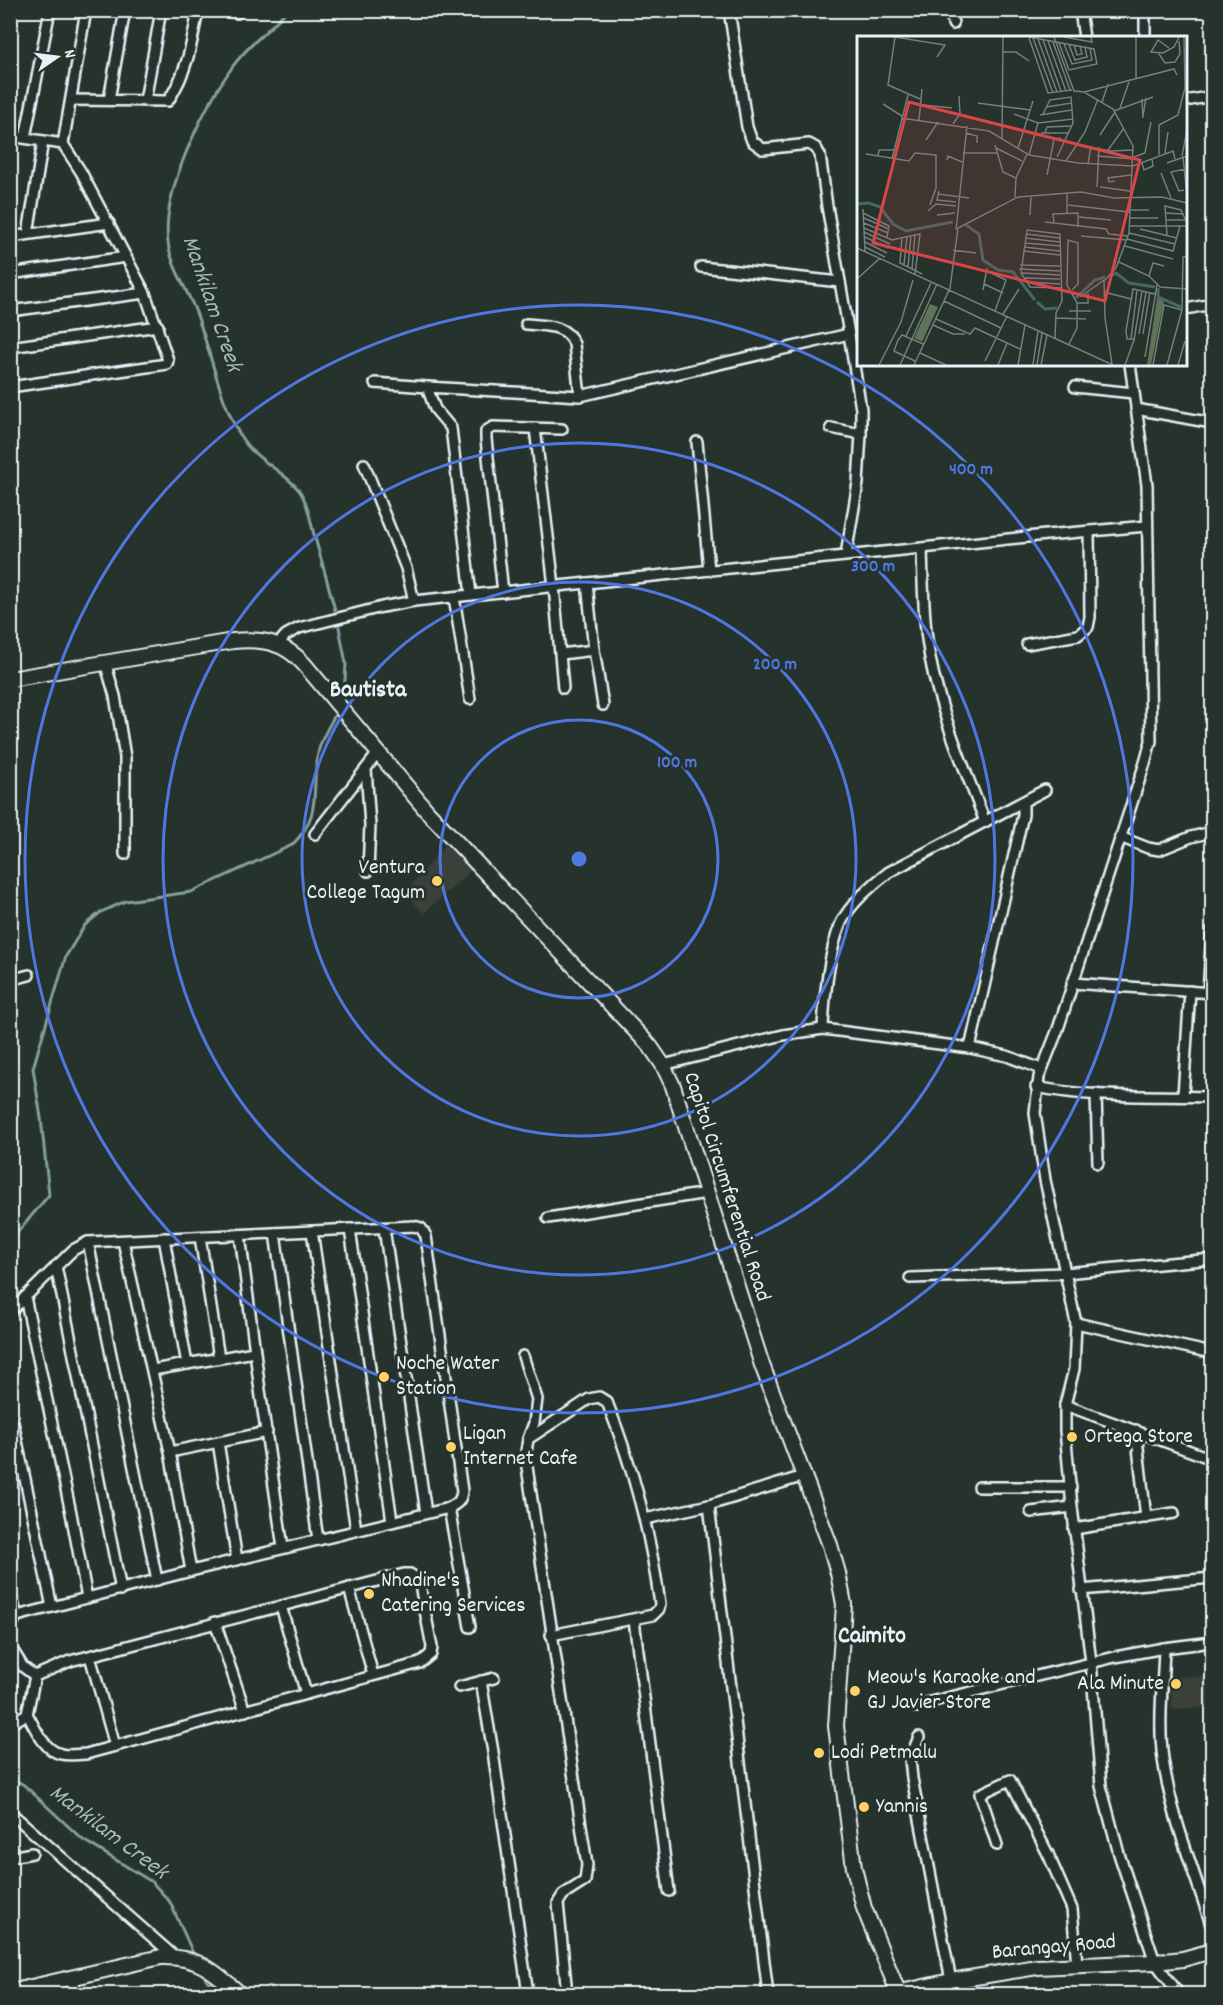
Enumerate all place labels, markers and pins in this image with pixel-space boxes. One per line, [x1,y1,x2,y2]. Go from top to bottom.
centre of rings [569,849,589,869]
place label: Ventura College Tagum [306,853,426,909]
marker: Ventura College Tagum [430,874,444,888]
place label: Noche Water Station [396,1349,500,1405]
marker: Noche Water Station [377,1370,391,1384]
place label: Ligan Internet Cafe [463,1419,578,1475]
place label: Ortega Store [1084,1422,1193,1453]
marker: Ortega Store [1065,1430,1079,1444]
marker: Ligan Internet Cafe [444,1440,458,1454]
place label: Nhadine's Catering Services [381,1566,526,1622]
marker: Nhadine's Catering Services [362,1587,376,1601]
place label: Meow's Karaoke and GJ Javier Store [867,1663,1035,1719]
place label: Ala Minute [1077,1669,1164,1700]
marker: Ala Minute [1169,1677,1183,1691]
marker: Meow's Karaoke and GJ Javier Store [848,1684,862,1698]
place label: Lodi Petmalu [831,1738,937,1769]
marker: Lodi Petmalu [812,1746,826,1760]
place label: Yannis [876,1792,928,1823]
marker: Yannis [857,1800,871,1814]

